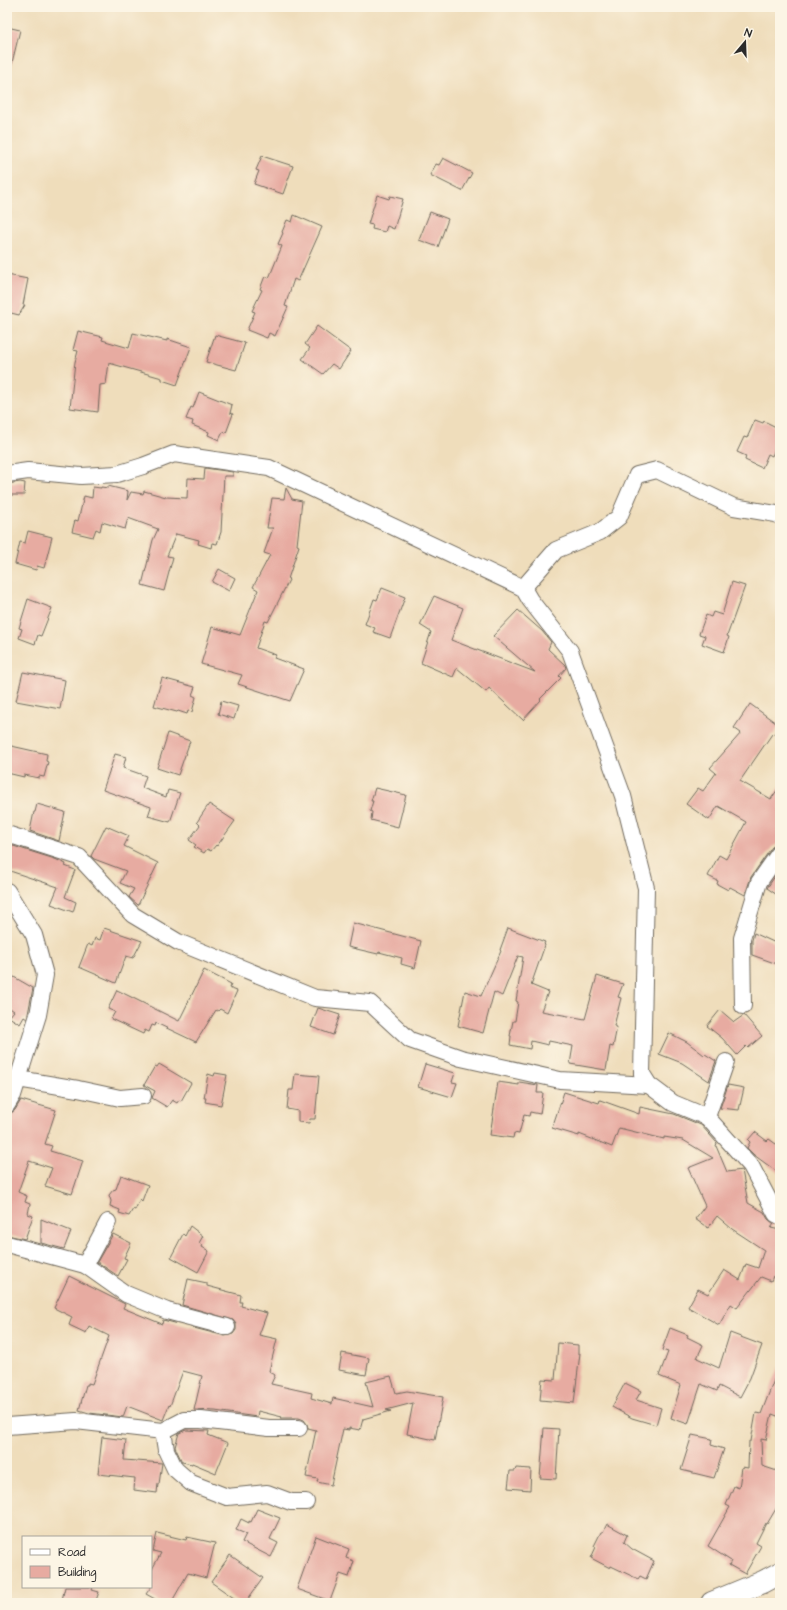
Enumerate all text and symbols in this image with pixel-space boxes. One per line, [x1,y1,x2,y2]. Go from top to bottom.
north arrow [725,22,765,62]
text: N [742,25,754,41]
legend [22,1536,152,1588]
text: Road [58,1544,86,1561]
text: Building [58,1564,96,1582]

